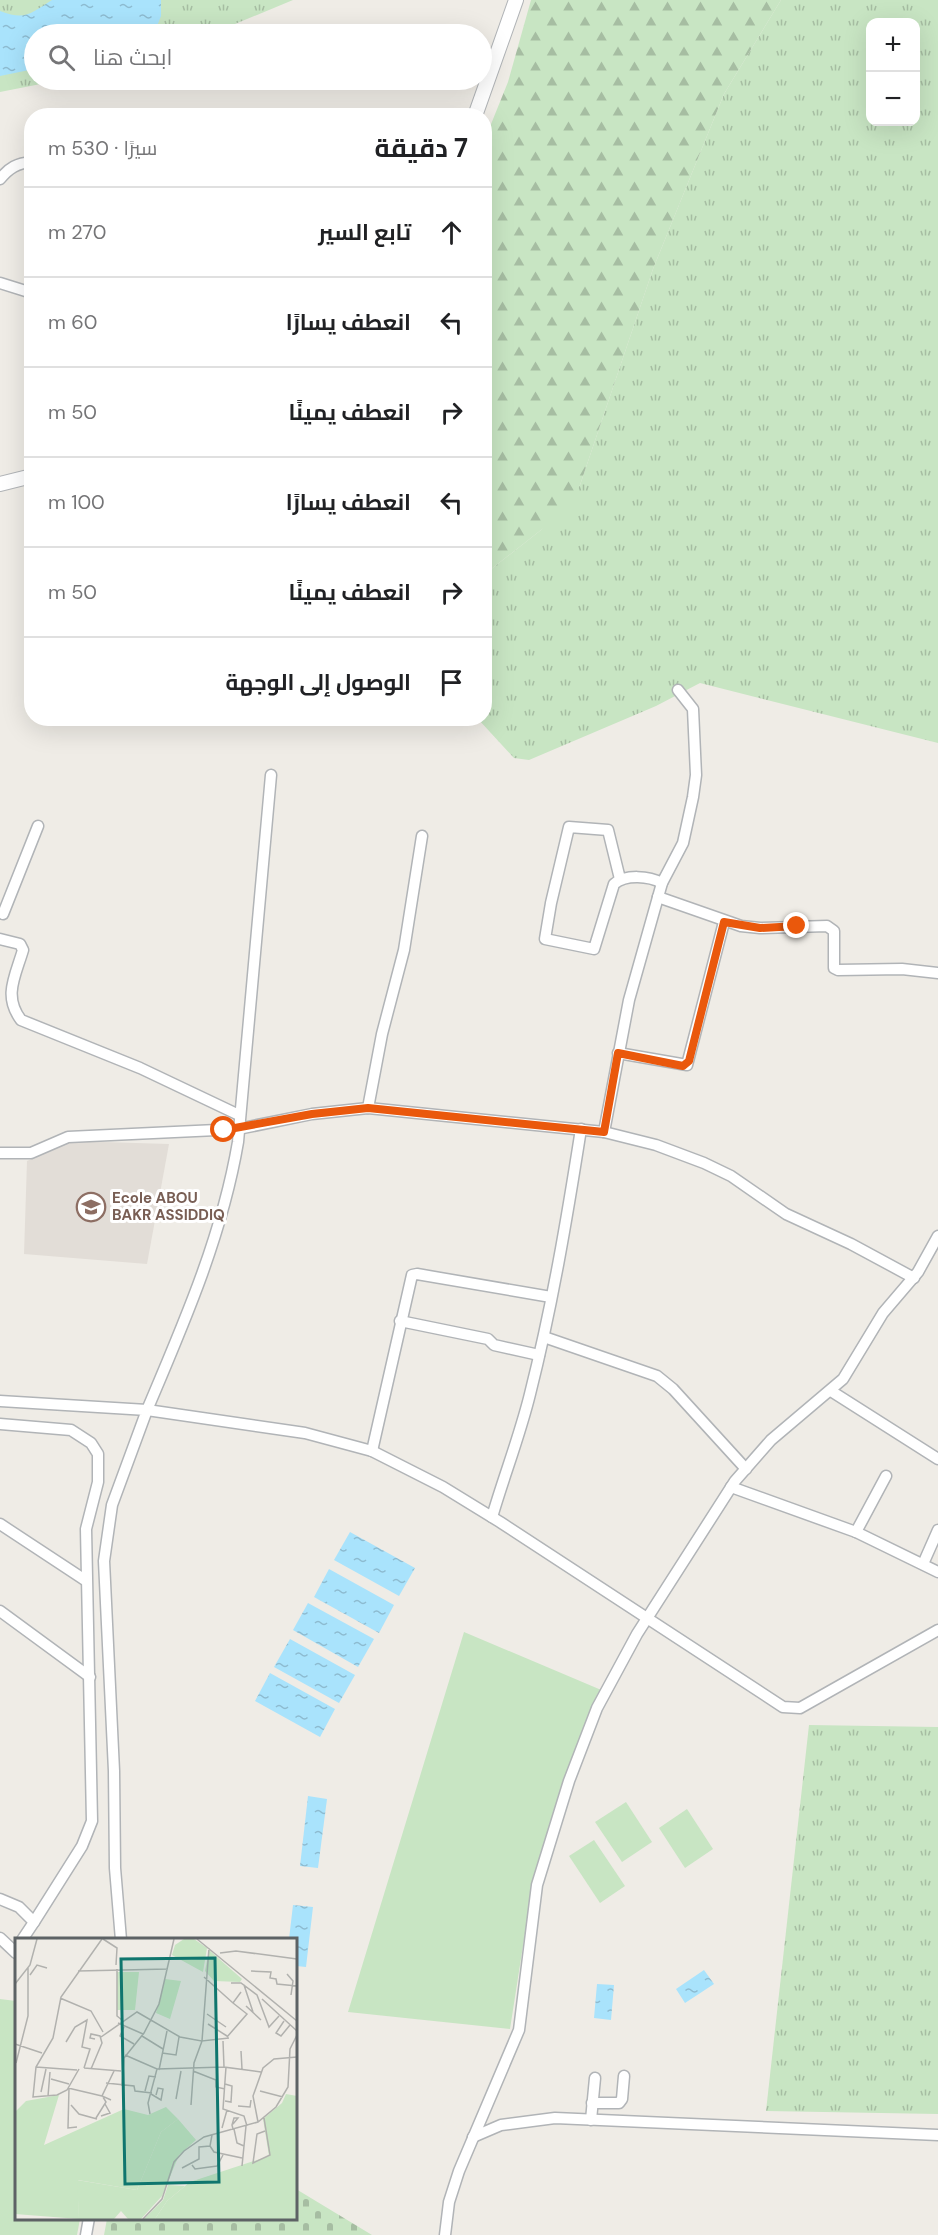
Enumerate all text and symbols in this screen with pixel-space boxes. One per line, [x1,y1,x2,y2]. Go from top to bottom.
map controls [866,18,920,126]
button: + [866,18,920,72]
search box [24,24,492,90]
icon: search [45,41,78,74]
text: ابحث هنا [93,43,172,72]
button: − [866,72,920,126]
text: 7 دقيقة [374,131,468,165]
text: سيرًا · 530 m [48,135,157,161]
icon: ahead [435,216,468,249]
text: تابع السير [318,218,411,247]
text: 270 m [48,219,106,245]
icon: left [435,306,468,339]
text: انعطف يسارًا [286,308,411,337]
text: 60 m [48,309,97,335]
icon: right [435,396,468,429]
text: انعطف يمينًا [289,398,411,427]
text: 50 m [48,399,97,425]
icon: left [435,486,468,519]
text: انعطف يسارًا [286,488,411,517]
text: 100 m [48,489,105,515]
icon: right [435,576,468,609]
text: انعطف يمينًا [289,578,411,607]
text: 50 m [48,579,97,605]
icon: arrive [435,666,468,699]
text: الوصول إلى الوجهة [225,668,411,697]
route end [783,912,809,938]
route start [210,1116,236,1142]
place label: Ecole ABOU BAKR ASSIDDIQ [112,1188,225,1225]
school or university icon: Ecole ABOU BAKR ASSIDDIQ [75,1191,107,1223]
inset map [15,1938,297,2220]

